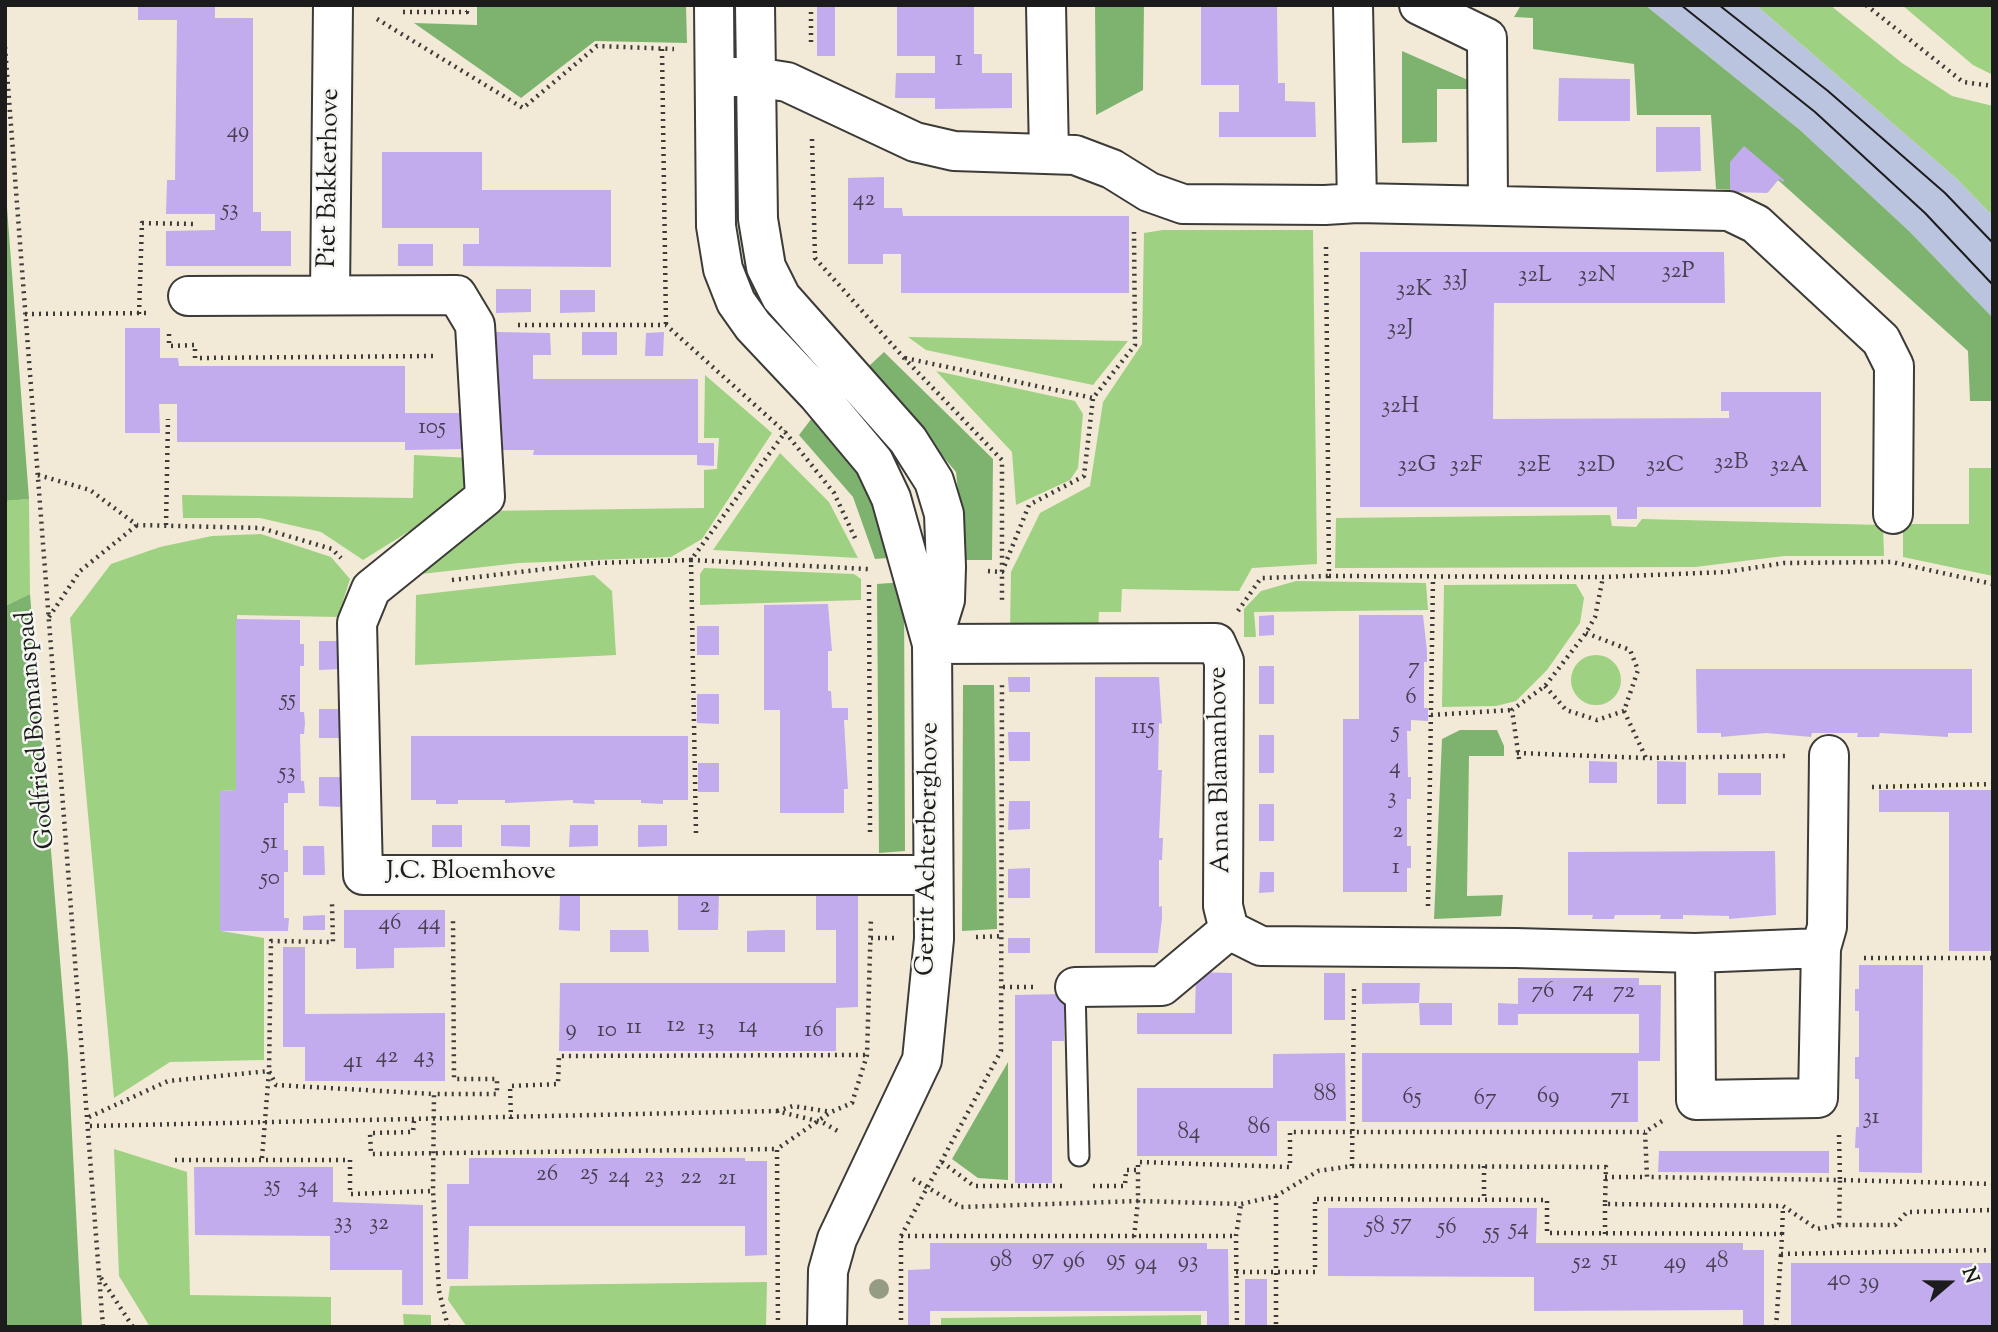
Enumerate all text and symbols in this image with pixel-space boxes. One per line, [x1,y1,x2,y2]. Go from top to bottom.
house number: 1 [955,47,963,75]
street label: Piet Bakkerhove [314,88,348,268]
house number: 49 [227,119,249,147]
house number: 42 [853,187,875,215]
house number: 53 [221,197,239,225]
house number: 32P [1661,259,1695,287]
house number: 32L [1518,263,1552,291]
house number: 32N [1578,263,1616,291]
house number: 33J [1442,267,1468,295]
house number: 32K [1396,277,1432,305]
house number: 32J [1387,316,1413,344]
house number: 32H [1381,394,1419,422]
house number: 105 [418,415,446,443]
house number: 32B [1714,450,1748,478]
house number: 32G [1398,453,1436,481]
house number: 32F [1450,453,1482,481]
house number: 32E [1517,453,1551,481]
house number: 32D [1577,453,1615,481]
house number: 32C [1646,453,1684,481]
house number: 32A [1770,453,1808,481]
street label: Godfried Bomanspad [12,610,64,850]
house number: 7 [1408,655,1420,683]
street label: Anna Blamanhove [1205,666,1239,874]
house number: 6 [1405,685,1417,713]
house number: 55 [280,687,296,715]
house number: 115 [1131,715,1155,743]
house number: 5 [1392,719,1400,747]
street label: Gerrit Achterberghove [912,722,948,976]
house number: 4 [1389,755,1401,783]
house number: 53 [278,760,296,788]
house number: 3 [1387,785,1397,813]
house number: 2 [1393,819,1403,847]
house number: 51 [262,830,278,858]
house number: 1 [1392,855,1400,883]
street label: J.C. Bloemhove [386,858,556,890]
house number: 50 [260,866,280,894]
house number: 2 [700,894,710,922]
house number: 46 [379,911,401,939]
house number: 44 [417,911,441,939]
house number: 74 [1572,978,1594,1006]
house number: 76 [1532,979,1554,1007]
house number: 72 [1613,979,1635,1007]
house number: 12 [667,1013,685,1041]
house number: 14 [738,1014,758,1042]
house number: 11 [626,1015,642,1043]
house number: 13 [697,1016,715,1044]
house number: 9 [565,1017,577,1045]
house number: 10 [597,1018,617,1046]
house number: 16 [804,1018,824,1046]
house number: 42 [376,1044,398,1072]
house number: 43 [414,1044,434,1072]
house number: 41 [343,1049,363,1077]
house number: 88 [1314,1082,1336,1110]
house number: 69 [1537,1084,1559,1112]
house number: 65 [1402,1085,1422,1113]
house number: 71 [1610,1085,1630,1113]
house number: 67 [1474,1086,1496,1114]
house number: 31 [1862,1105,1880,1133]
house number: 86 [1248,1115,1270,1143]
house number: 84 [1178,1120,1200,1148]
house number: 25 [580,1161,598,1189]
house number: 26 [536,1162,558,1190]
house number: 24 [608,1164,630,1192]
house number: 23 [644,1164,664,1192]
house number: 22 [680,1165,702,1193]
house number: 21 [718,1166,736,1194]
house number: 35 [263,1173,281,1201]
house number: 34 [298,1174,318,1202]
house number: 33 [334,1210,352,1238]
house number: 32 [369,1211,389,1239]
house number: 57 [1392,1211,1412,1239]
house number: 58 [1365,1214,1385,1242]
house number: 56 [1437,1215,1457,1243]
house number: 54 [1509,1216,1529,1244]
house number: 55 [1484,1220,1500,1248]
house number: 97 [1032,1246,1054,1274]
house number: 95 [1106,1247,1126,1275]
house number: 51 [1602,1247,1618,1275]
house number: 98 [990,1248,1012,1276]
north arrow [1914,1248,1984,1318]
house number: 96 [1063,1249,1085,1277]
house number: 93 [1178,1249,1198,1277]
house number: 48 [1705,1249,1729,1277]
house number: 52 [1573,1250,1591,1278]
house number: 49 [1664,1250,1686,1278]
house number: 94 [1135,1251,1157,1279]
text: N [1954,1264,1984,1287]
house number: 40 [1827,1267,1851,1295]
house number: 39 [1859,1270,1879,1298]

